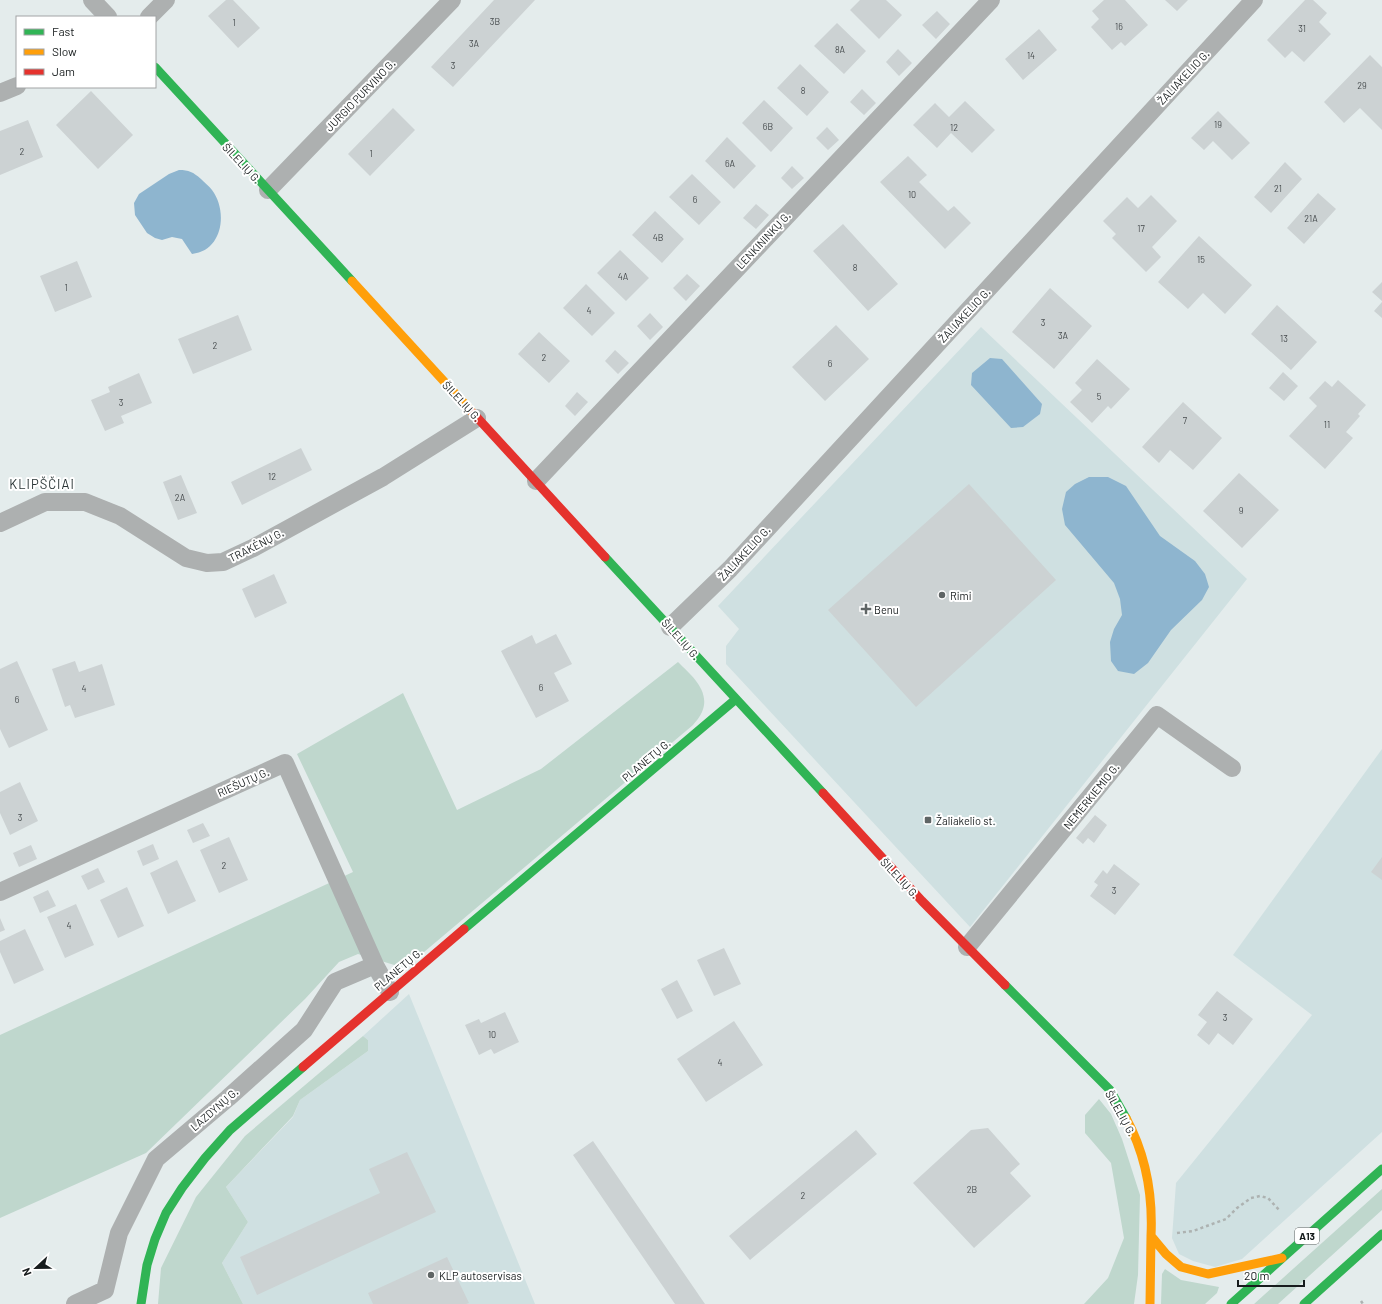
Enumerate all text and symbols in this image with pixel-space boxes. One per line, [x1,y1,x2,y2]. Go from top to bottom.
legend [16,16,156,88]
house number: 3B [490,16,500,27]
house number: 1 [232,17,236,28]
house number: 16 [1115,21,1123,32]
house number: 31 [1298,23,1306,34]
text: Fast [52,24,75,38]
house number: 3A [469,38,480,49]
text: Slow [52,44,77,58]
house number: 8A [835,44,846,55]
street label: ŽALIAKELIO G. [1154,47,1212,107]
house number: 14 [1027,50,1035,61]
street label: JURGIO PURVINO G. [322,56,398,134]
house number: 3 [451,60,456,71]
text: Jam [52,64,75,78]
house number: 29 [1357,80,1367,91]
house number: 8 [801,85,806,96]
house number: 19 [1214,119,1222,130]
house number: 6B [763,121,773,132]
house number: 12 [950,122,958,133]
street label: ŠILELIŲ G. [220,140,264,186]
house number: 2 [20,146,25,157]
house number: 1 [369,148,373,159]
house number: 6A [725,158,736,169]
house number: 21 [1274,183,1282,194]
house number: 10 [908,189,916,200]
house number: 6 [693,194,698,205]
street label: LENKININKŲ G. [733,209,793,271]
house number: 21A [1304,213,1318,224]
house number: 17 [1137,223,1145,234]
house number: 4B [653,232,663,243]
house number: 15 [1197,254,1205,265]
house number: 8 [853,262,858,273]
house number: 4A [618,271,629,282]
house number: 1 [64,282,68,293]
street label: ŽALIAKELIO G. [935,285,993,345]
house number: 4 [587,305,592,316]
house number: 3 [1041,317,1046,328]
house number: 3A [1058,330,1069,341]
house number: 13 [1280,333,1288,344]
house number: 2 [213,340,218,351]
house number: 2 [542,352,547,363]
house number: 6 [828,358,833,369]
street label: ŠILELIŲ G. [440,378,484,424]
house number: 5 [1097,391,1102,402]
house number: 3 [119,397,124,408]
house number: 7 [1183,415,1188,426]
house number: 11 [1324,419,1330,430]
house number: 12 [268,471,276,482]
district label: KLIPŠČIAI [9,476,75,492]
house number: 2A [175,492,186,503]
house number: 9 [1239,505,1244,516]
street label: ŽALIAKELIO G. [715,523,773,583]
street label: TRAKĖNŲ G. [226,525,286,564]
place label: Rimi [950,589,972,602]
marker: Rimi [937,590,947,600]
place label: Benu [874,603,899,616]
marker: Benu [861,604,871,614]
street label: ŠILELIŲ G. [659,616,703,662]
house number: 6 [539,682,544,693]
house number: 4 [82,683,87,694]
house number: 6 [15,694,20,705]
street label: PLANETŲ G. [619,736,673,784]
street label: NEMERKIEMIO G. [1060,760,1122,832]
street label: RIEŠUTŲ G. [215,765,271,799]
house number: 3 [18,812,23,823]
place label: Žaliakelio st. [936,814,996,827]
marker: Žaliakelio st. [923,815,933,825]
street label: ŠILELIŲ G. [878,855,922,901]
house number: 2 [222,860,227,871]
house number: 3 [1112,885,1117,896]
house number: 4 [67,920,72,931]
street label: PLANETŲ G. [371,945,425,993]
house number: 3 [1223,1012,1228,1023]
house number: 10 [488,1029,496,1040]
house number: 4 [718,1057,723,1068]
street label: LAZDYNŲ G. [188,1085,240,1133]
street label: ŠILELIŲ G. [1103,1088,1139,1138]
house number: 2B [967,1184,977,1195]
house number: 2 [801,1190,806,1201]
road number: A13 [1295,1228,1319,1244]
north arrow [16,1248,56,1288]
scale bar [1238,1262,1304,1288]
text: N [19,1266,34,1278]
text: 20 m [1244,1268,1270,1282]
place label: KLP autoservisas [439,1269,522,1282]
marker: KLP autoservisas [426,1270,436,1280]

